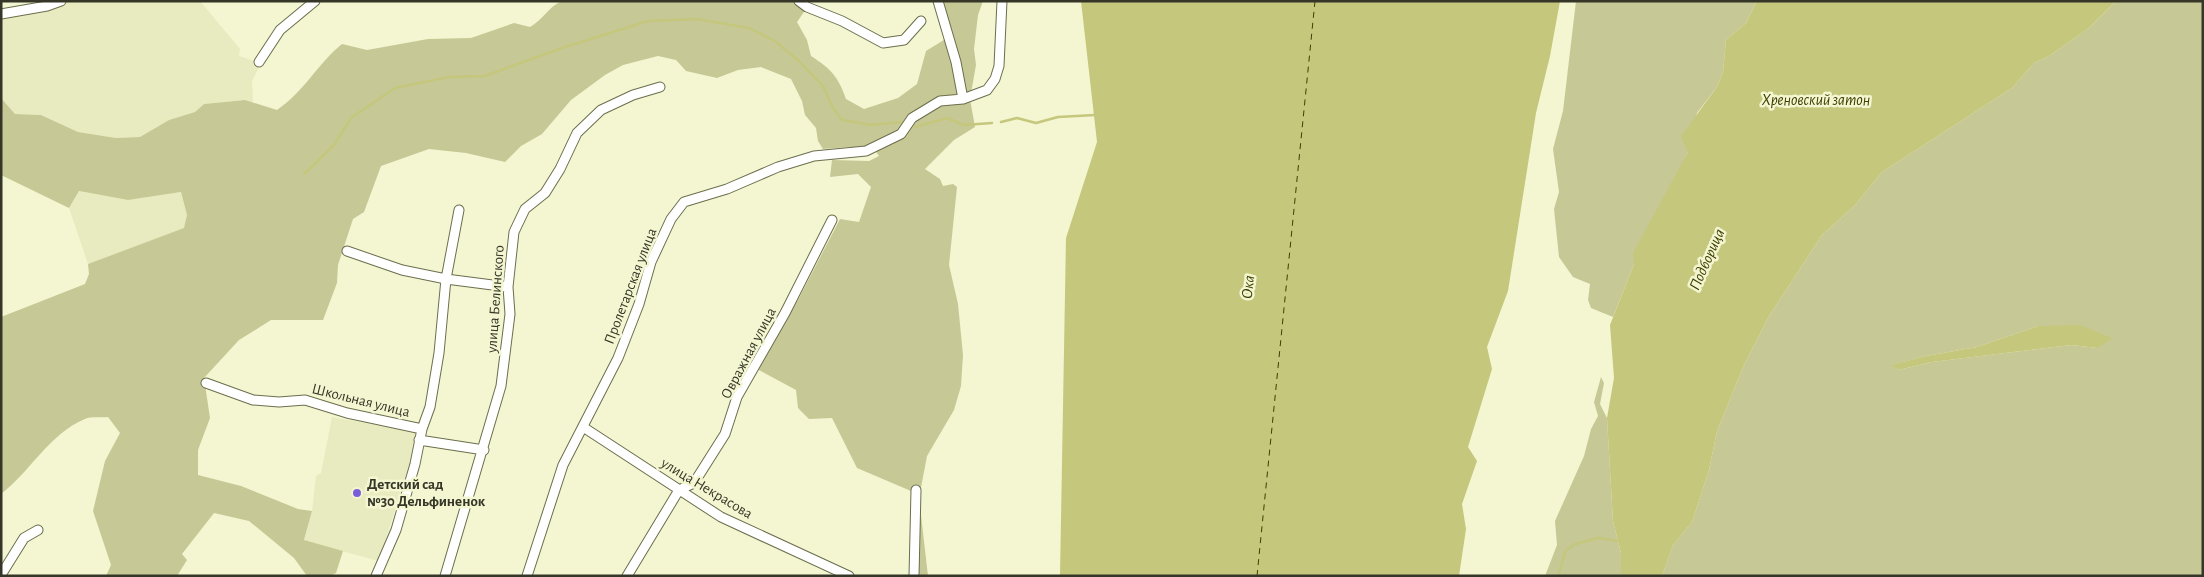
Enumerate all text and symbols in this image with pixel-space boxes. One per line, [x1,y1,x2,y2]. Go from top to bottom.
water label: Хреновский затон [1762,92,1870,109]
street label: Пролетарская улица [601,226,660,346]
water label: Подборица [1686,226,1728,293]
street label: улица Белинского [484,245,507,354]
water label: Ока [1239,274,1257,300]
street label: Овражная улица [718,305,779,401]
street label: Школьная улица [310,381,412,420]
street label: улица Некрасова [658,455,755,522]
place label: Детский сад №30 Дельфиненок [367,477,486,509]
marker: Детский сад №30 Дельфиненок [351,487,363,499]

